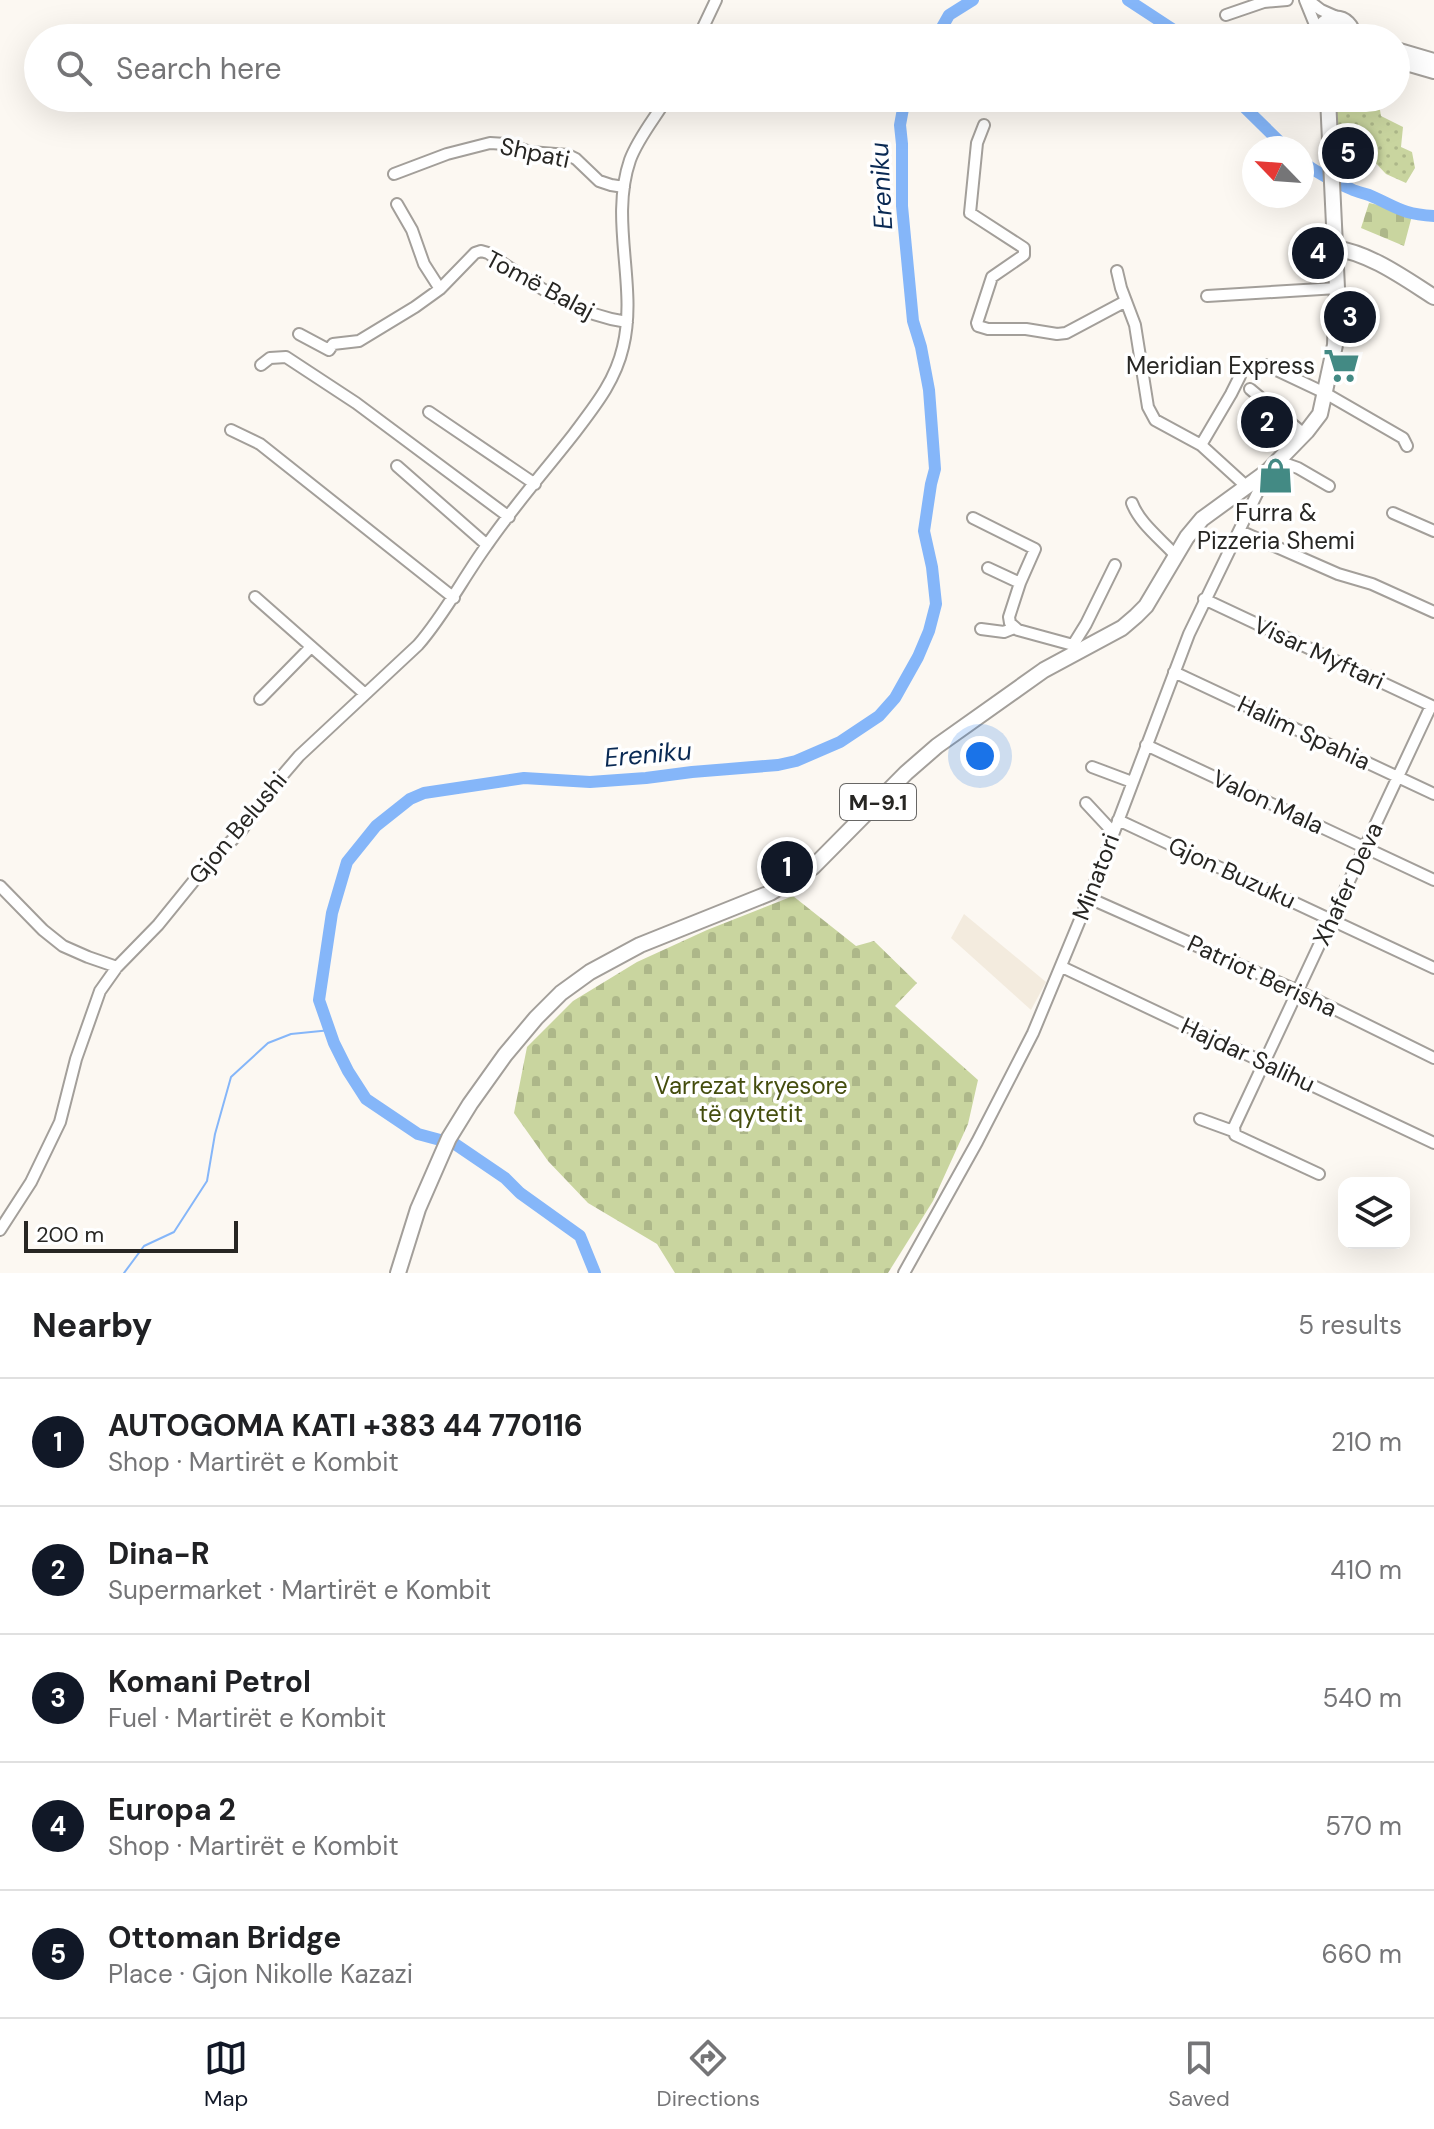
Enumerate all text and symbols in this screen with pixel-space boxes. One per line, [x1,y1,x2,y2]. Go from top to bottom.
search box [24,24,1410,112]
icon: search [52,46,96,90]
text: Search here [116,49,282,88]
pin: 5 [1322,123,1374,183]
street label: Shpati [497,130,573,175]
north arrow [1242,136,1314,208]
water label: Ereniku [862,141,900,231]
pin: 4 [1292,223,1344,283]
street label: Tomë Balaj [481,243,600,326]
pin: 3 [1324,287,1376,347]
supermarket icon: Meridian Express [1322,347,1360,385]
place label: Meridian Express [1126,350,1315,381]
pin: 2 [1241,392,1293,452]
shop icon: Furra & Pizzeria Shemi [1257,457,1295,495]
place label: Furra & Pizzeria Shemi [1197,497,1355,556]
street label: Visar Myftari [1249,609,1390,696]
street label: Halim Spahia [1233,688,1376,777]
water label: Ereniku [603,733,693,775]
your location [960,736,1000,776]
street label: Valon Mala [1208,762,1329,841]
street label: Gjon Belushi [182,765,294,890]
road number: M-9.1 [840,784,916,820]
street label: Xhafer Deva [1305,817,1390,950]
street label: Minatori [1065,829,1126,925]
street label: Gjon Buzuku [1163,830,1301,916]
pin: 1 [761,837,813,897]
street label: Patriot Berisha [1183,927,1342,1024]
street label: Hajdar Salihu [1176,1010,1320,1099]
park label: Varrezat kryesore të qytetit [654,1070,848,1129]
map controls [1338,1177,1410,1249]
button: layers [1338,1177,1410,1249]
scale bar [24,1217,238,1253]
text: 200 m [36,1220,104,1249]
text: Nearby [32,1303,152,1348]
text: 5 results [1298,1308,1402,1342]
text: AUTOGOMA KATI +383 44 770116 [108,1406,583,1445]
text: 1 [53,1425,63,1459]
text: 210 m [1331,1425,1402,1459]
text: Shop · Martirët e Kombit [108,1445,399,1479]
text: Dina-R [108,1534,210,1573]
text: 2 [50,1553,66,1587]
text: 410 m [1330,1553,1402,1587]
text: Supermarket · Martirët e Kombit [108,1573,491,1607]
text: Komani Petrol [108,1662,311,1701]
text: 3 [50,1681,66,1715]
text: 540 m [1322,1681,1402,1715]
text: Fuel · Martirët e Kombit [108,1701,386,1735]
text: Europa 2 [108,1790,236,1829]
text: 4 [50,1809,66,1843]
text: 570 m [1325,1809,1402,1843]
text: Shop · Martirët e Kombit [108,1829,399,1863]
text: Ottoman Bridge [108,1918,341,1957]
text: 5 [50,1937,66,1971]
text: 660 m [1321,1937,1402,1971]
text: Place · Gjon Nikolle Kazazi [108,1957,413,1991]
tab: Map [204,2036,248,2113]
tab: Directions [657,2036,760,2113]
tab: Saved [1168,2036,1230,2113]

